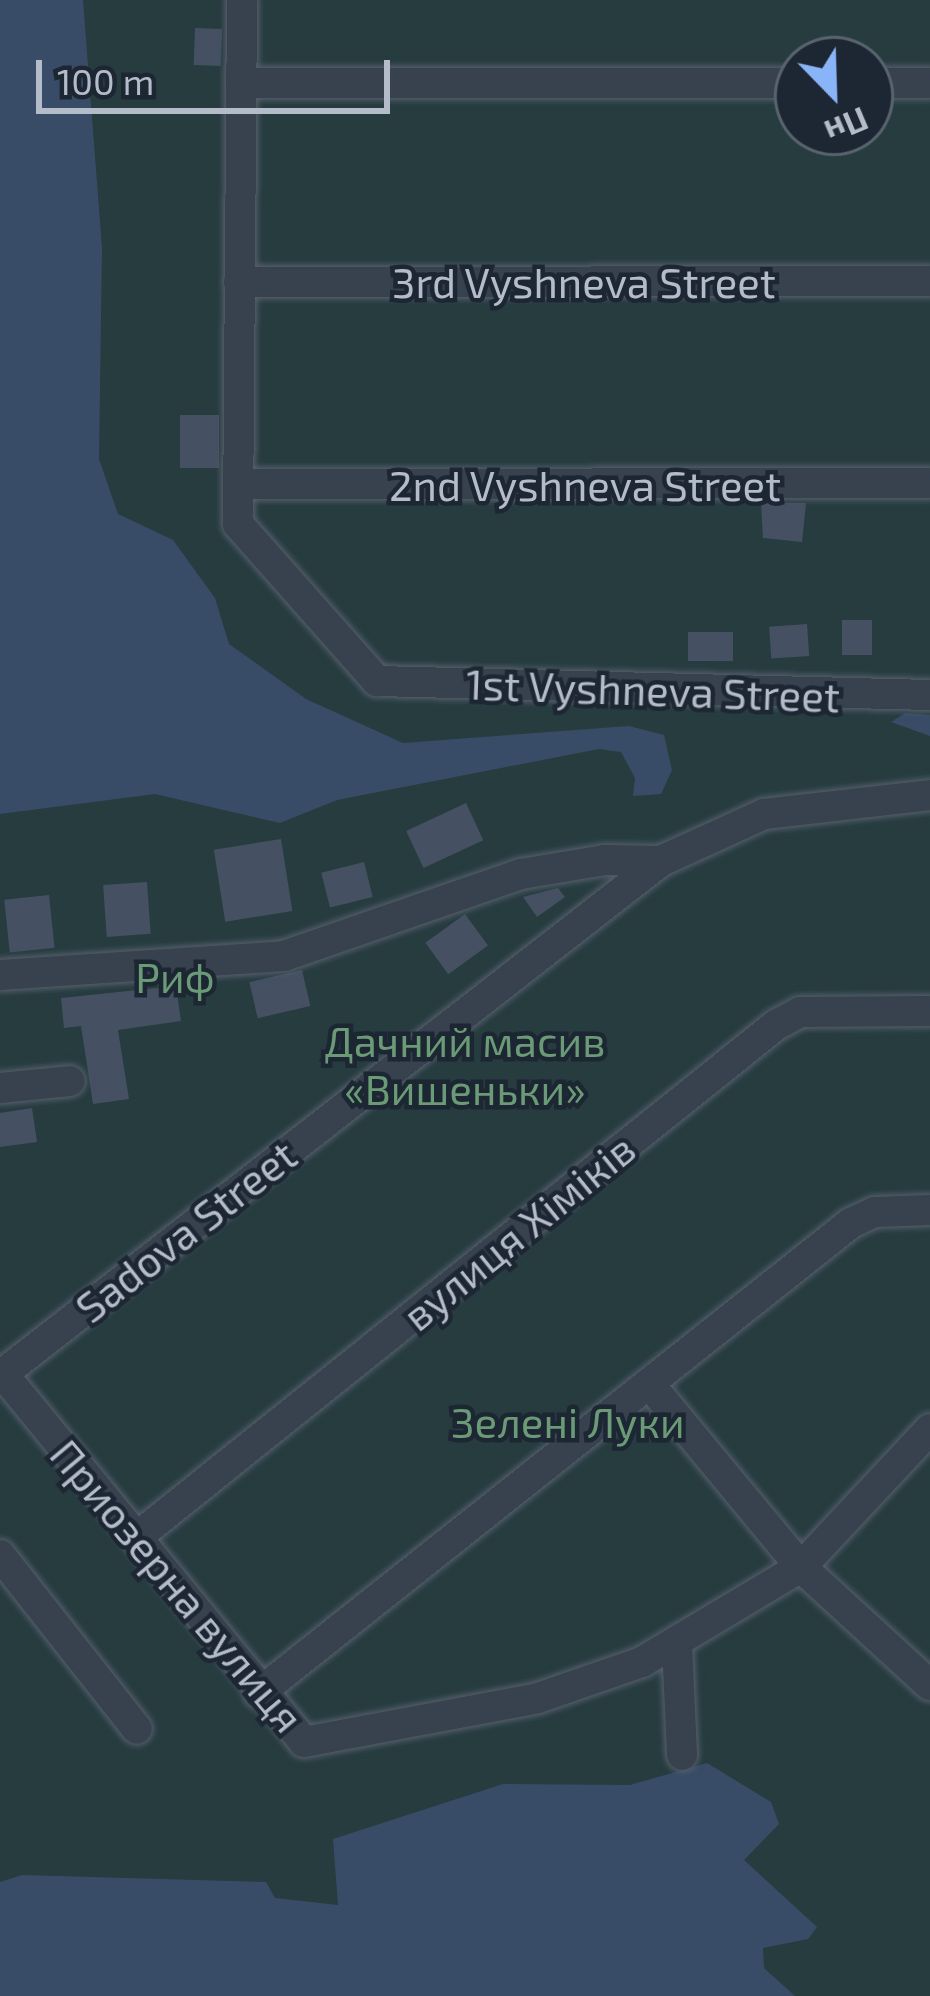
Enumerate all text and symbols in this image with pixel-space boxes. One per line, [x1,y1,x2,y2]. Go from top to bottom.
scale bar [42,36,396,110]
north arrow [774,36,894,156]
text: 100 m [57,59,154,102]
text: Пн [819,100,874,153]
street label: 3rd Vyshneva Street [392,256,776,306]
street label: 2nd Vyshneva Street [389,459,781,509]
street label: 1st Vyshneva Street [465,657,841,721]
park label: Риф [135,951,215,1001]
park label: Дачний масив «Вишеньки» [325,1015,605,1114]
street label: вулиця Хіміків [392,1122,644,1340]
street label: Sadova Street [65,1128,305,1332]
park label: Зелені Луки [451,1396,685,1446]
street label: Приозерна вулиця [41,1429,315,1741]

